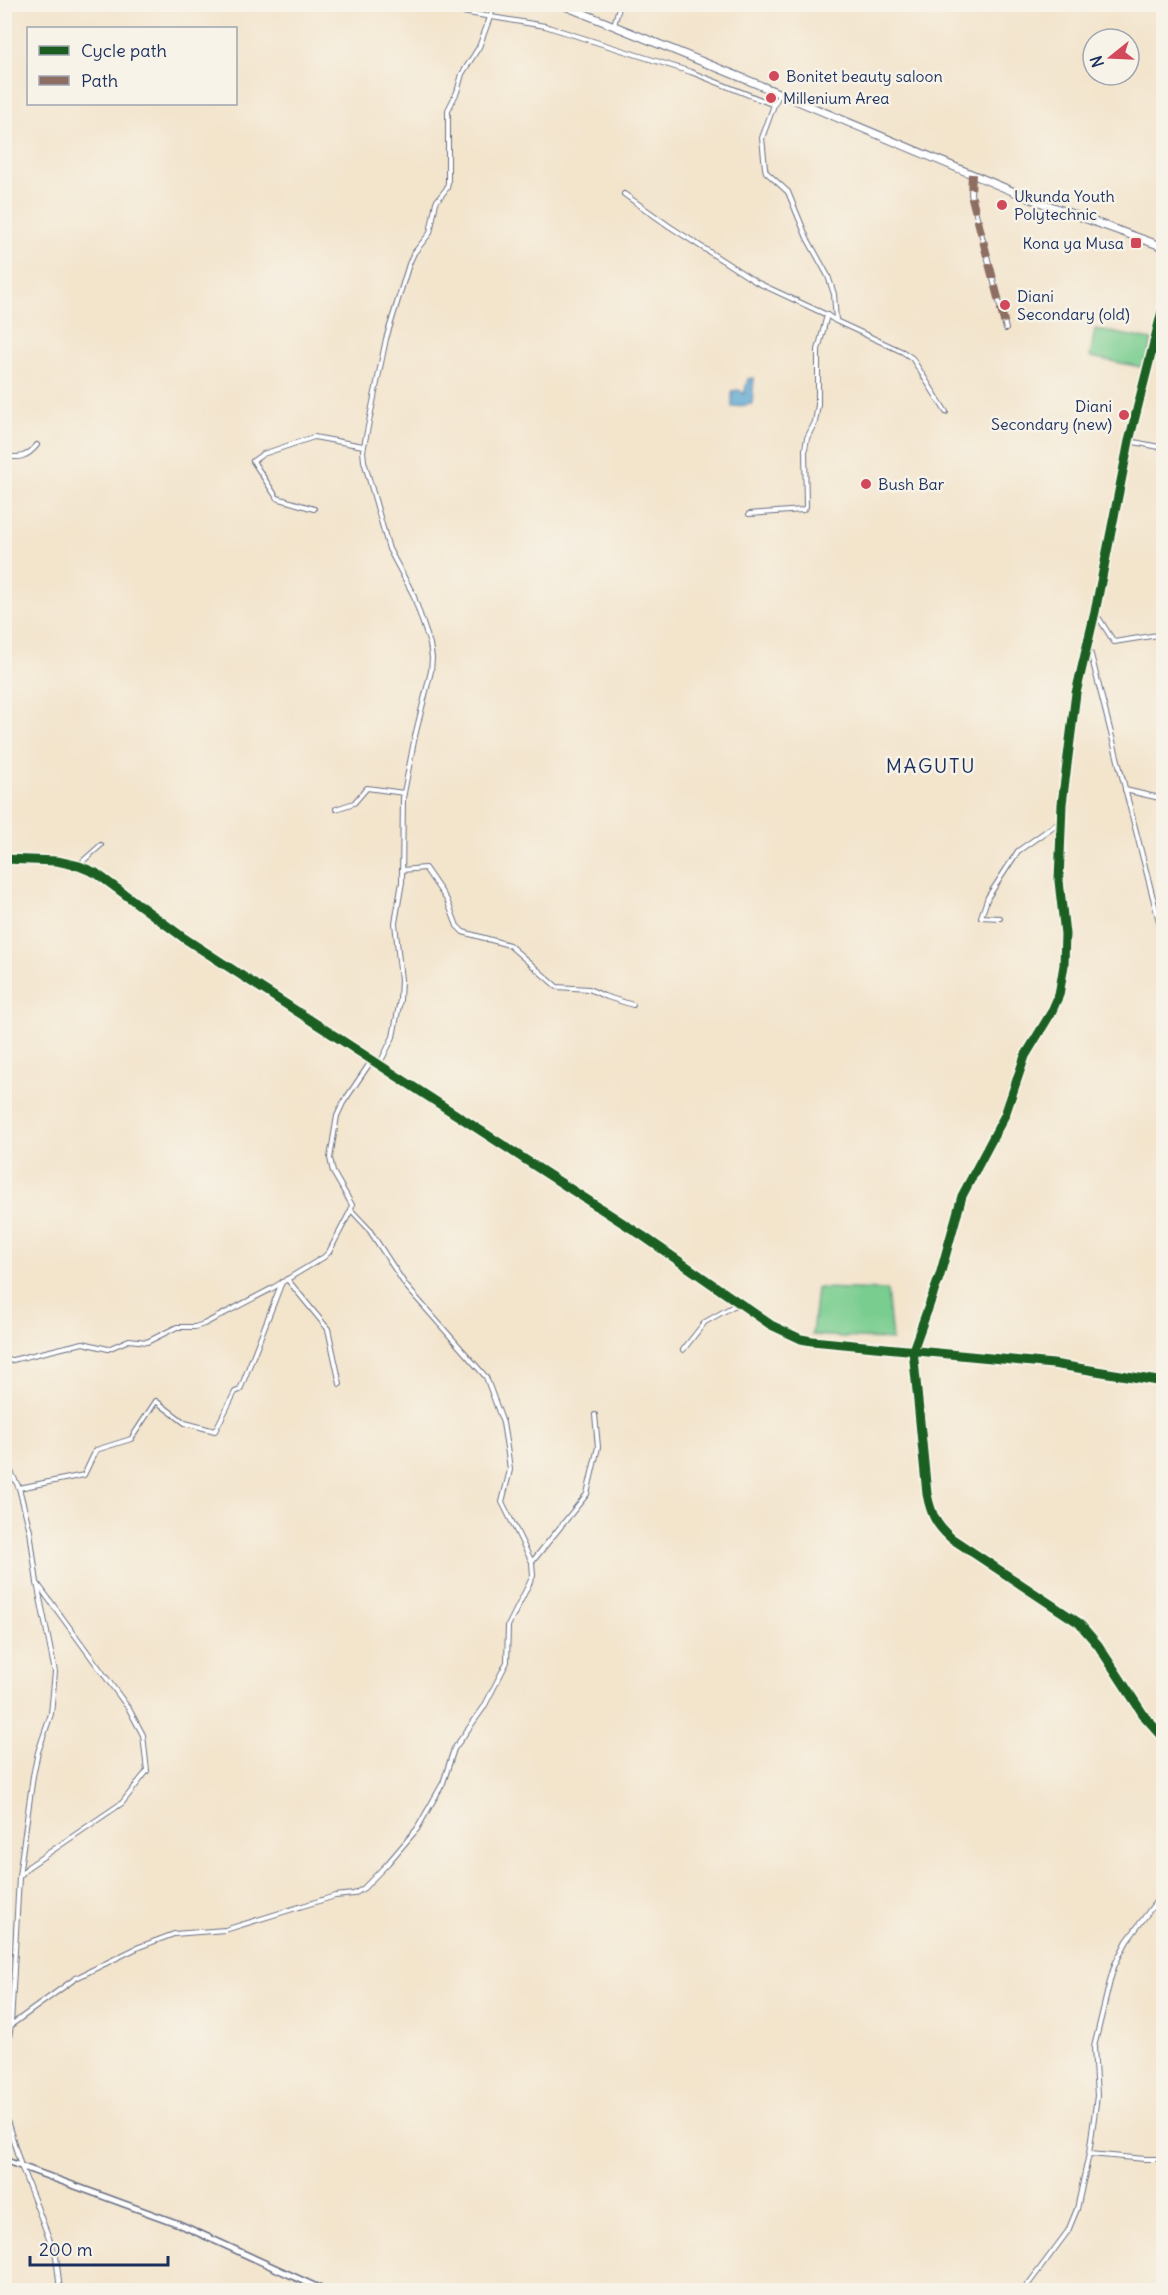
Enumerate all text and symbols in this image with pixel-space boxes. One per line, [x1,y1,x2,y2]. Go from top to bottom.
legend [27,27,237,105]
north arrow [1081,27,1141,87]
text: Cycle path [81,39,167,62]
text: N [1086,53,1108,70]
place label: Bonitet beauty saloon [786,66,943,86]
text: Path [81,69,118,92]
marker: Bonitet beauty saloon [767,69,781,83]
place label: Millenium Area [783,88,889,108]
marker: Millenium Area [764,91,778,105]
place label: Ukunda Youth Polytechnic [1014,186,1115,224]
marker: Ukunda Youth Polytechnic [995,198,1009,212]
place label: Kona ya Musa [1022,233,1124,253]
marker: Kona ya Musa [1129,236,1143,250]
place label: Diani Secondary (old) [1017,286,1130,324]
marker: Diani Secondary (old) [998,298,1012,312]
place label: Diani Secondary (new) [991,396,1112,434]
marker: Diani Secondary (new) [1117,408,1131,422]
place label: Bush Bar [878,474,945,494]
marker: Bush Bar [859,477,873,491]
district label: MAGUTU [886,753,976,778]
scale bar [30,2229,168,2267]
text: 200 m [39,2238,93,2261]

